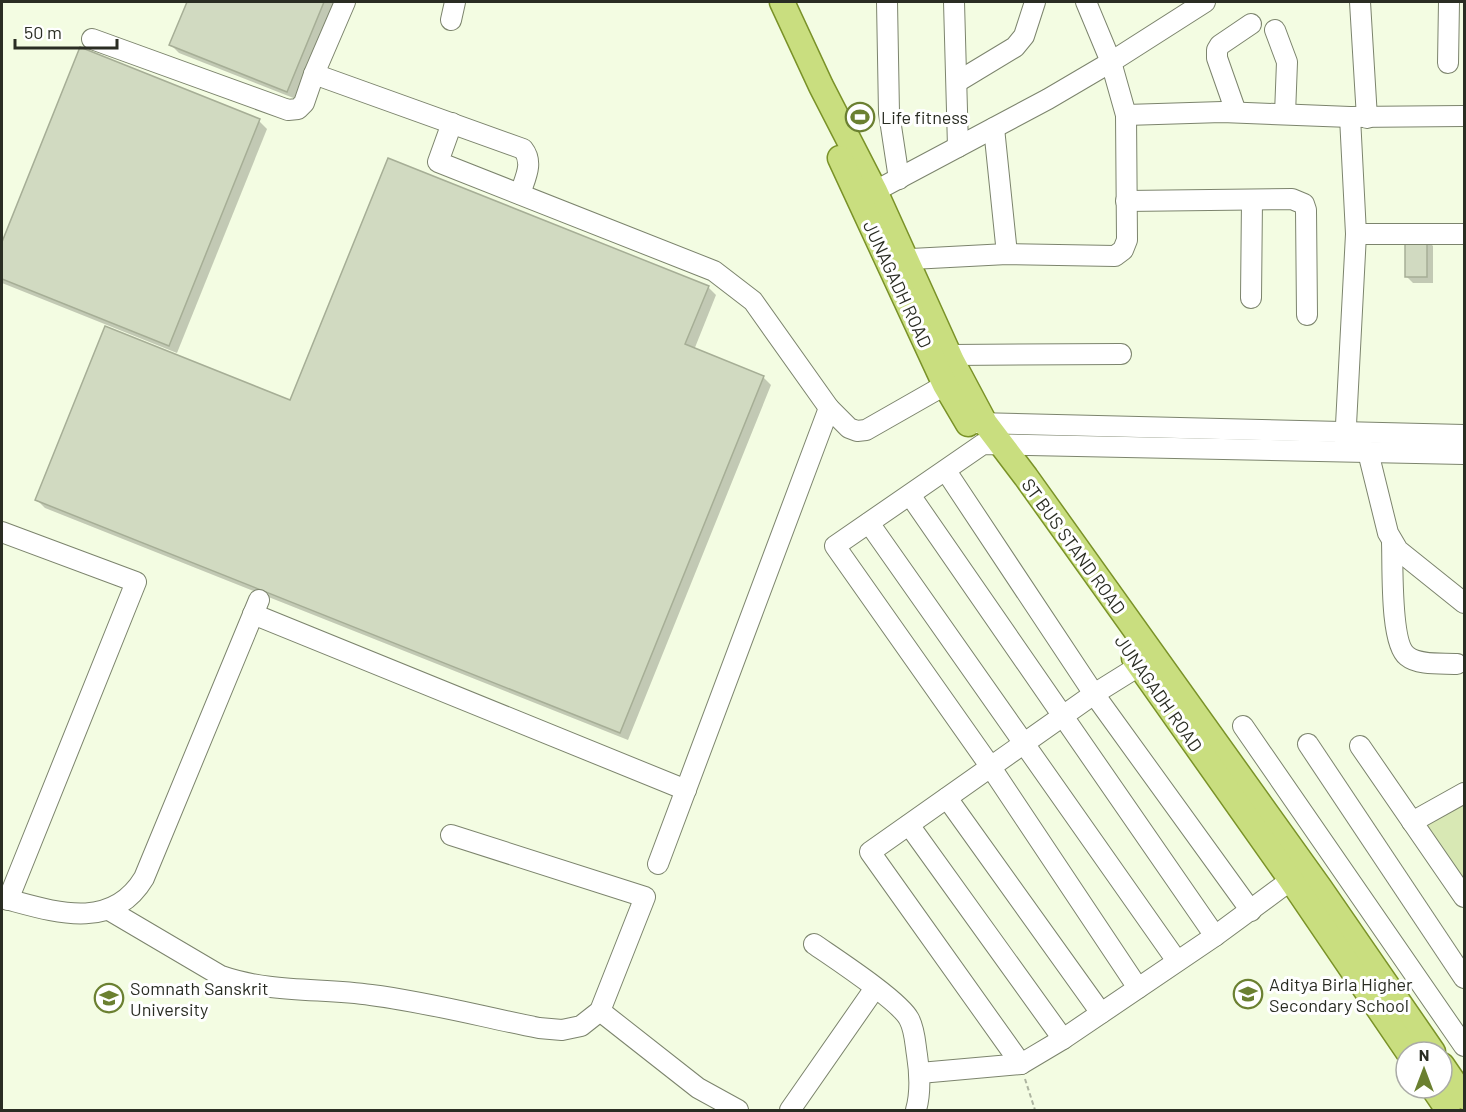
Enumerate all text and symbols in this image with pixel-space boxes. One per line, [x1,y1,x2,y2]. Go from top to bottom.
scale bar [15,12,117,50]
text: 50 m [24,21,62,43]
sports icon: Life fitness [844,101,876,133]
place label: Life fitness [881,106,968,128]
street label: JUNAGADH ROAD [859,217,937,351]
street label: ST BUS STAND ROAD [1017,474,1131,618]
street label: JUNAGADH ROAD [1111,630,1207,756]
place label: Aditya Birla Higher Secondary School [1269,973,1413,1016]
place label: Somnath Sanskrit University [130,977,269,1020]
school or university icon: Aditya Birla Higher Secondary School [1232,978,1264,1010]
school or university icon: Somnath Sanskrit University [93,982,125,1014]
north arrow [1394,1040,1454,1100]
text: N [1419,1045,1429,1064]

